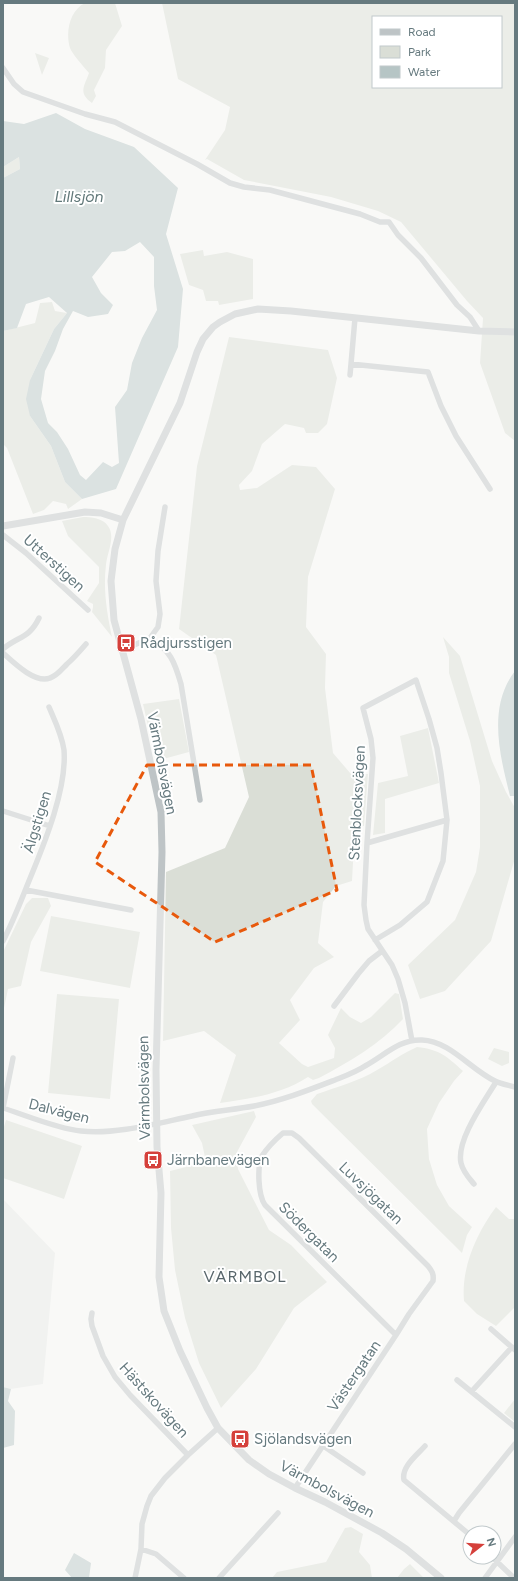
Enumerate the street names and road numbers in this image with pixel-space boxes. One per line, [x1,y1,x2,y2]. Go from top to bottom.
street label: Utterstigen [19,531,89,595]
street label: Värmbolsvägen [143,710,181,816]
street label: Stenblocksvägen [345,745,369,861]
street label: Älgstigen [19,789,55,855]
street label: Värmbolsvägen [134,1036,154,1140]
street label: Dalvägen [27,1095,91,1127]
street label: Luvsjögatan [335,1158,407,1228]
street label: Södergatan [275,1198,343,1266]
street label: Västergatan [324,1337,384,1415]
street label: Hästskovägen [116,1359,192,1441]
street label: Värmbolsvägen [277,1457,377,1521]

